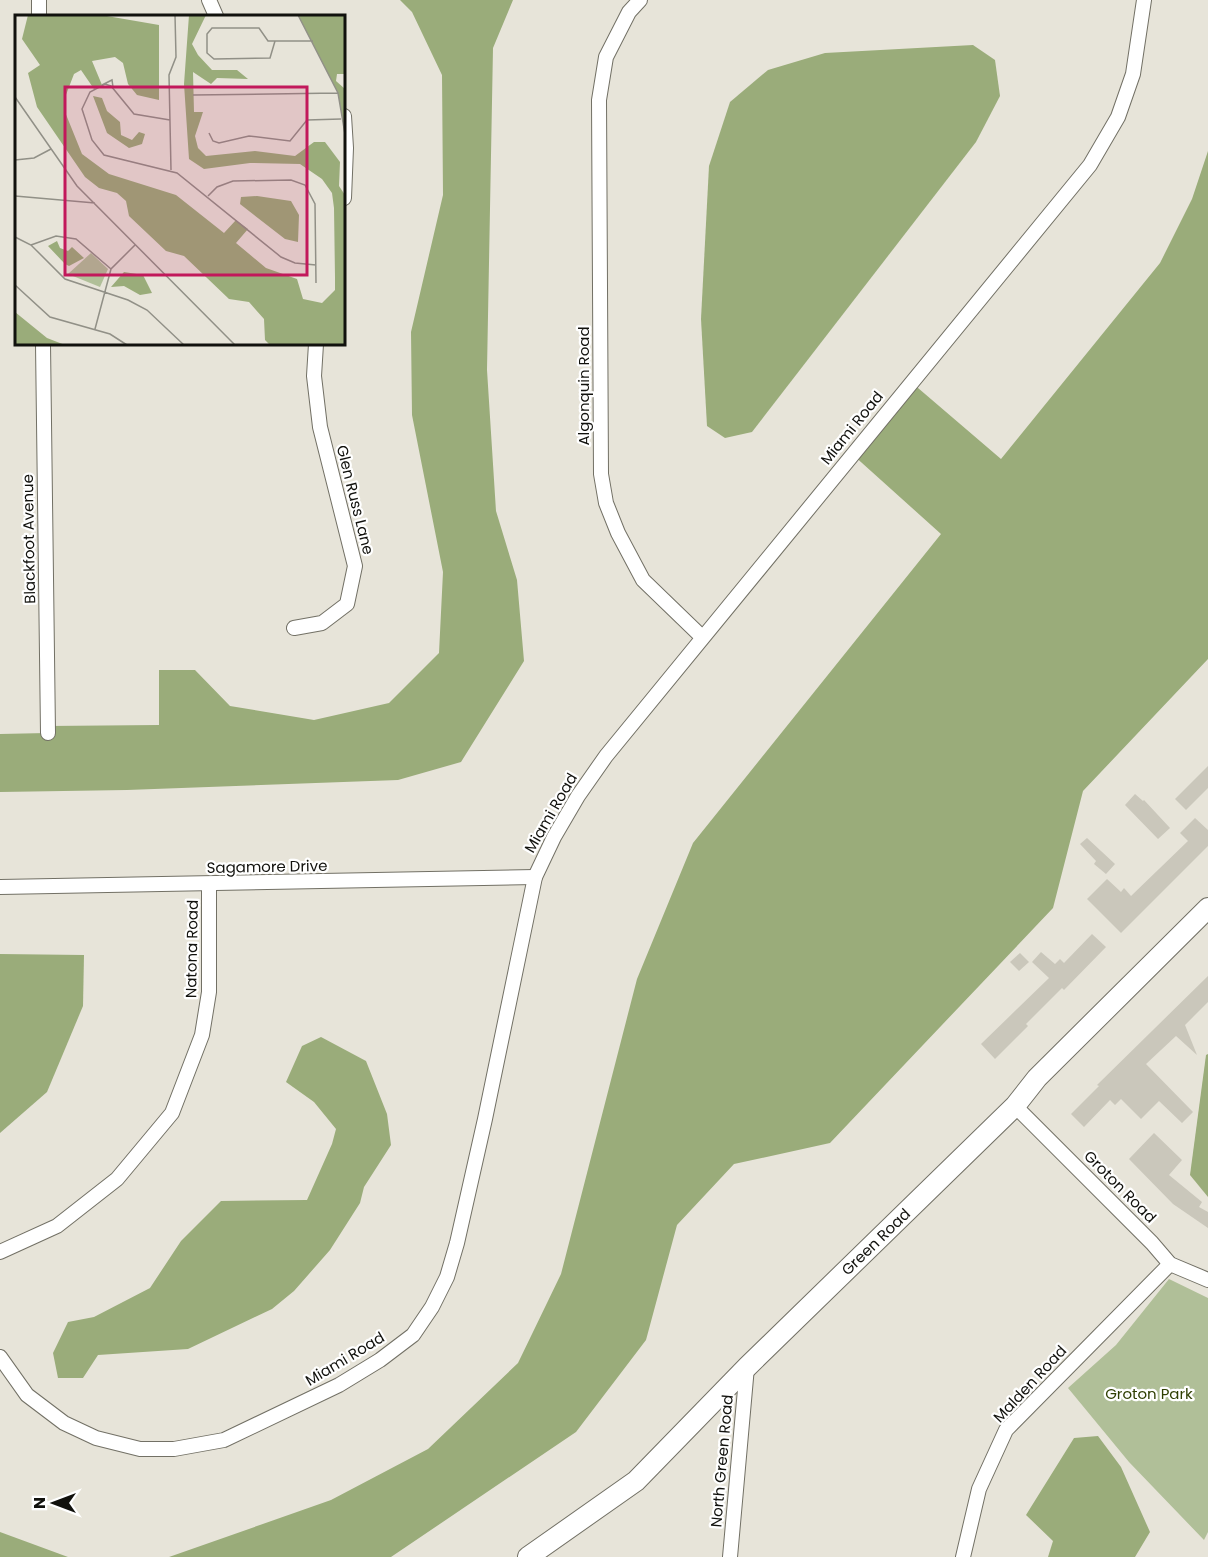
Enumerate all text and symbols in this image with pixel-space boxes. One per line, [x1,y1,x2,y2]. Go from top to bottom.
inset map [15,15,345,345]
street label: Algonquin Road [573,326,594,446]
street label: Miami Road [815,387,888,469]
street label: Glen Russ Lane [332,443,379,557]
street label: Blackfoot Avenue [17,474,40,604]
street label: Miami Road [519,769,582,856]
street label: Sagamore Drive [206,855,328,878]
street label: Natona Road [180,900,203,998]
street label: Groton Road [1080,1146,1161,1227]
street label: Green Road [837,1203,915,1280]
street label: Miami Road [301,1327,388,1390]
street label: Malden Road [988,1340,1071,1427]
park label: Groton Park [1105,1383,1193,1404]
street label: North Green Road [705,1394,738,1528]
north arrow [24,1473,84,1533]
text: N [28,1497,51,1509]

